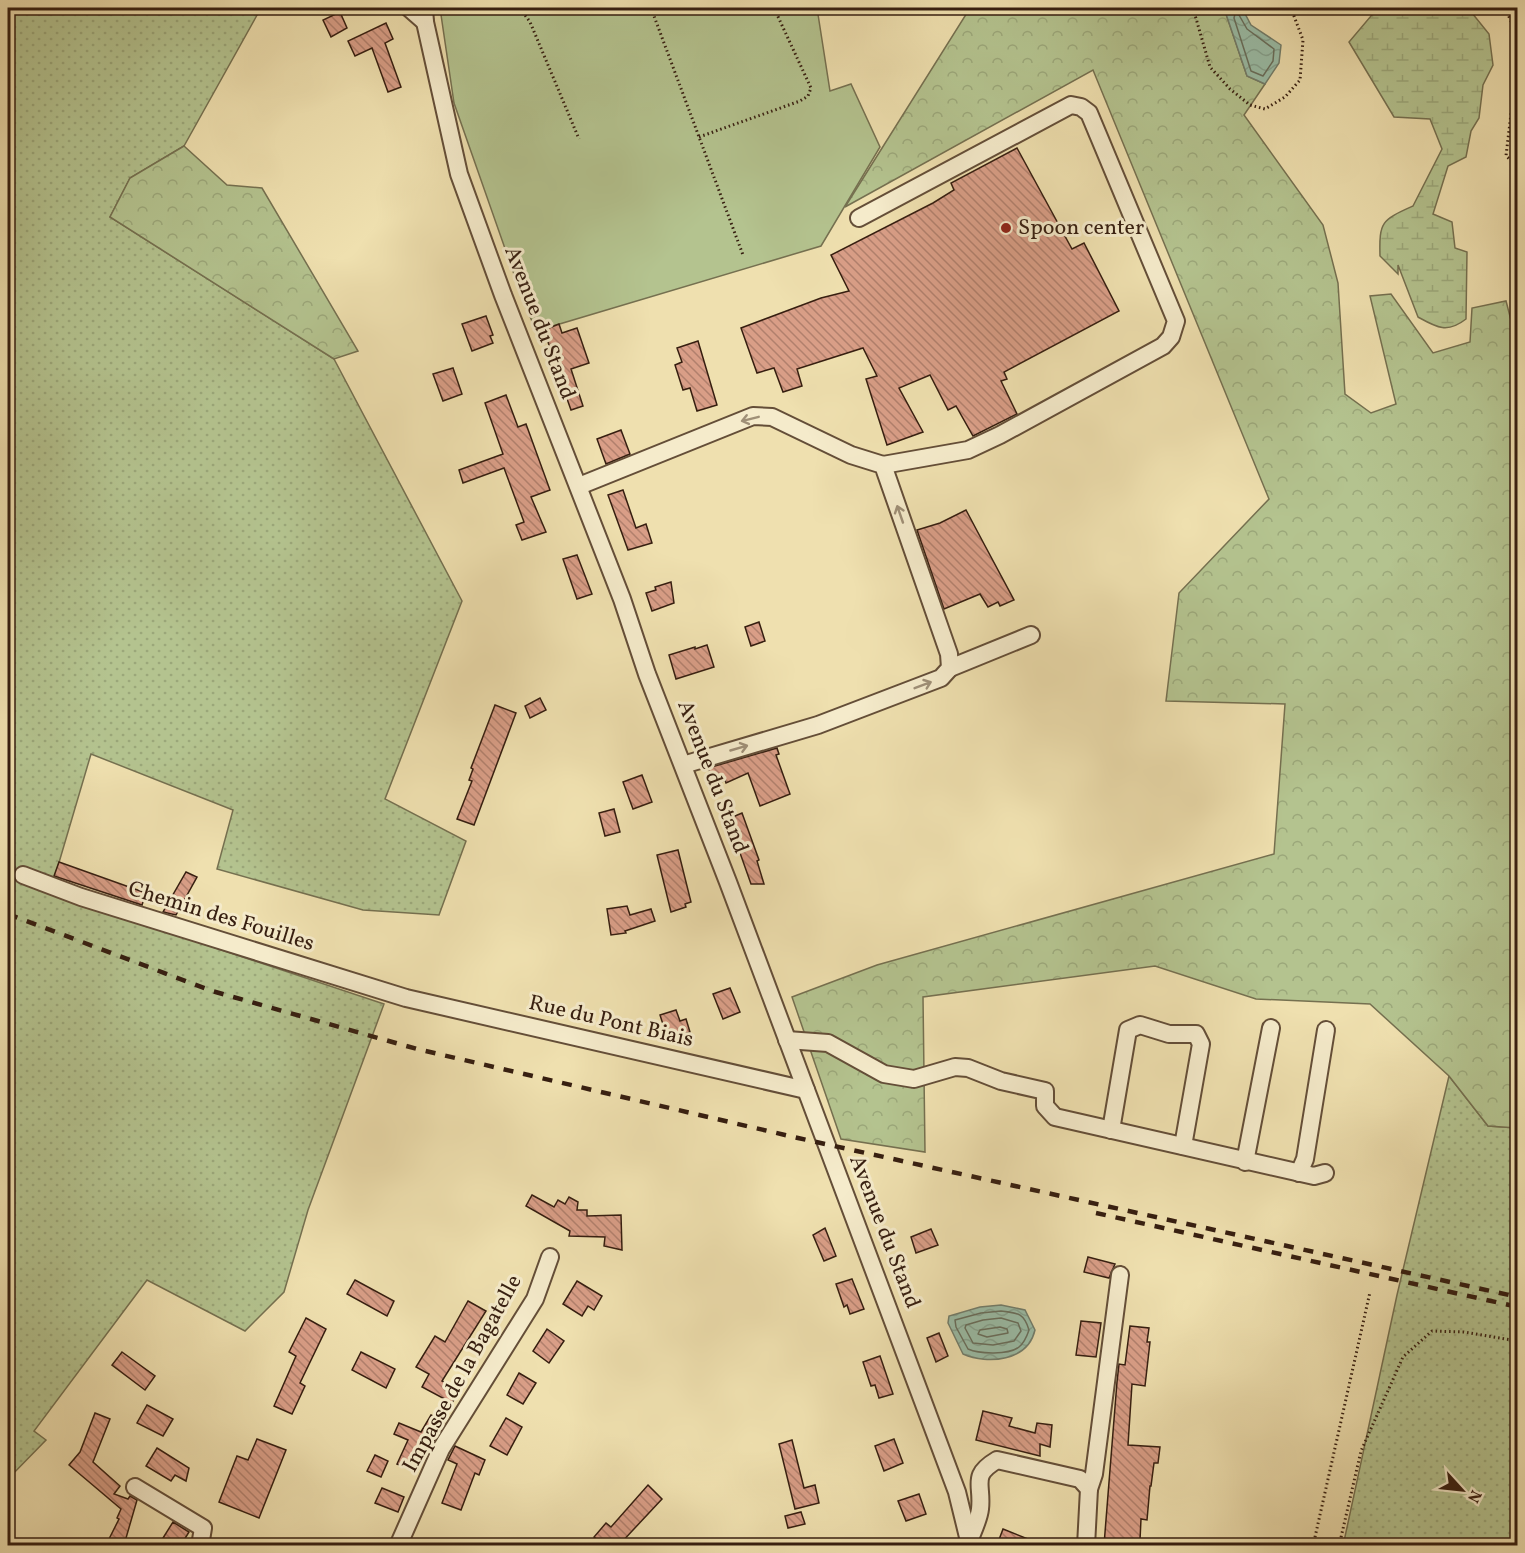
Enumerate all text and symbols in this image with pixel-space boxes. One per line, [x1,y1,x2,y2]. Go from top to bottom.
place label: Spoon center [1018,213,1144,244]
marker: Spoon center [999,221,1013,235]
street label: Avenue du Stand [496,242,582,404]
one-way arrow [741,414,760,425]
one-way arrow [894,505,905,524]
one-way arrow [913,679,932,690]
street label: Avenue du Stand [669,696,755,858]
one-way arrow [729,742,748,753]
street label: Chemin des Fouilles [124,874,318,960]
street label: Rue du Pont Biais [526,988,696,1056]
street label: Avenue du Stand [841,1151,927,1313]
street label: Impasse de la Bagatelle [396,1270,530,1478]
north arrow [1432,1460,1492,1520]
text: N [1461,1486,1486,1506]

